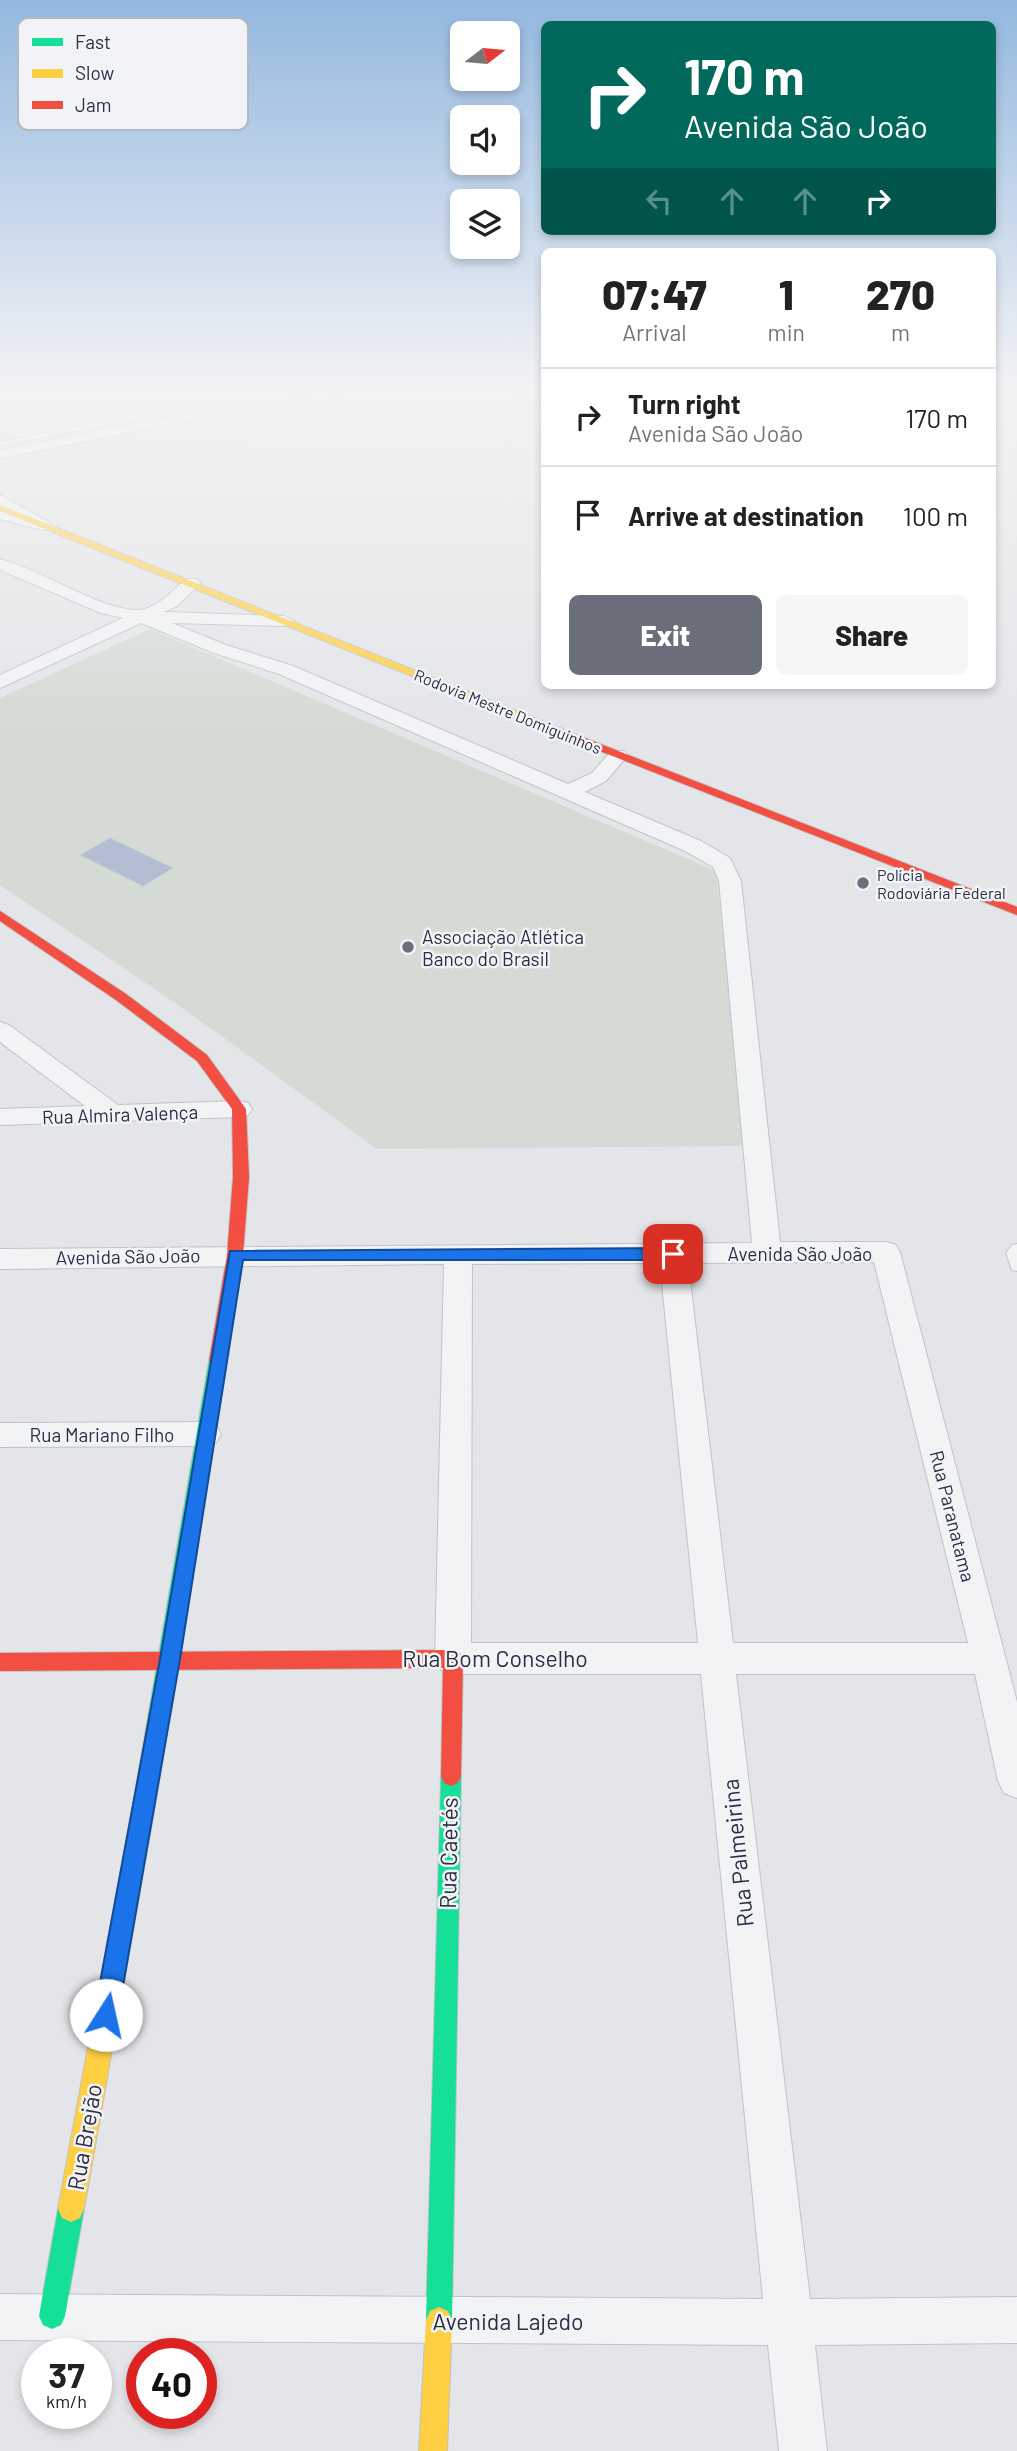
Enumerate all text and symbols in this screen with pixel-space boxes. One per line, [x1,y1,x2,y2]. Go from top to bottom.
legend [18,18,248,130]
north arrow [450,21,520,91]
map controls [450,21,520,259]
text: Fast [75,30,111,53]
text: 170 m [684,46,804,105]
icon: right [569,49,660,140]
text: Slow [75,61,114,84]
text: Jam [75,93,111,116]
button: sound [450,105,520,175]
text: Avenida São João [684,106,928,144]
icon: left [640,182,678,220]
icon: ahead [713,182,751,220]
icon: ahead [786,182,824,220]
icon: right [859,182,897,220]
button: layers [450,189,520,259]
text: 07:47 [602,268,707,318]
text: 1 [779,268,794,318]
text: 270 [866,268,935,318]
text: Arrival [622,318,686,346]
text: min [768,318,805,346]
text: m [891,318,910,346]
text: Turn right [628,388,741,419]
icon: right [569,398,607,436]
text: 170 m [905,402,968,433]
text: Avenida São João [628,419,803,447]
icon: arrive [569,496,607,534]
text: Arrive at destination [628,500,864,531]
text: 100 m [903,500,968,531]
button: Exit [569,595,762,675]
button: Share [776,595,968,675]
street label: Rodovia Mestre Domiguinhos [412,665,604,757]
place label: Polícia Rodoviária Federal [877,865,1006,902]
marker: Polícia Rodoviária Federal [855,875,871,891]
place label: Associação Atlética Banco do Brasil [422,925,584,970]
marker: Associação Atlética Banco do Brasil [400,939,416,955]
street label: Rua Almira Valença [41,1100,199,1128]
pin [643,1224,703,1284]
icon: arrive [654,1235,692,1273]
street label: Avenida São João [728,1242,872,1265]
street label: Avenida São João [55,1243,201,1269]
street label: Rua Mariano Filho [30,1423,174,1446]
street label: Rua Paranatama [926,1448,980,1584]
street label: Rua Bom Conselho [402,1644,588,1672]
street label: Rua Palmeirina [715,1778,759,1928]
street label: Rua Caetés [433,1797,463,1909]
position arrow [69,1978,143,2052]
street label: Rua Brejão [61,2082,107,2192]
street label: Avenida Lajedo [432,2307,584,2335]
speed limit sign: 40 [126,2338,217,2429]
text: 37 [48,2353,85,2395]
text: km/h [46,2390,87,2412]

